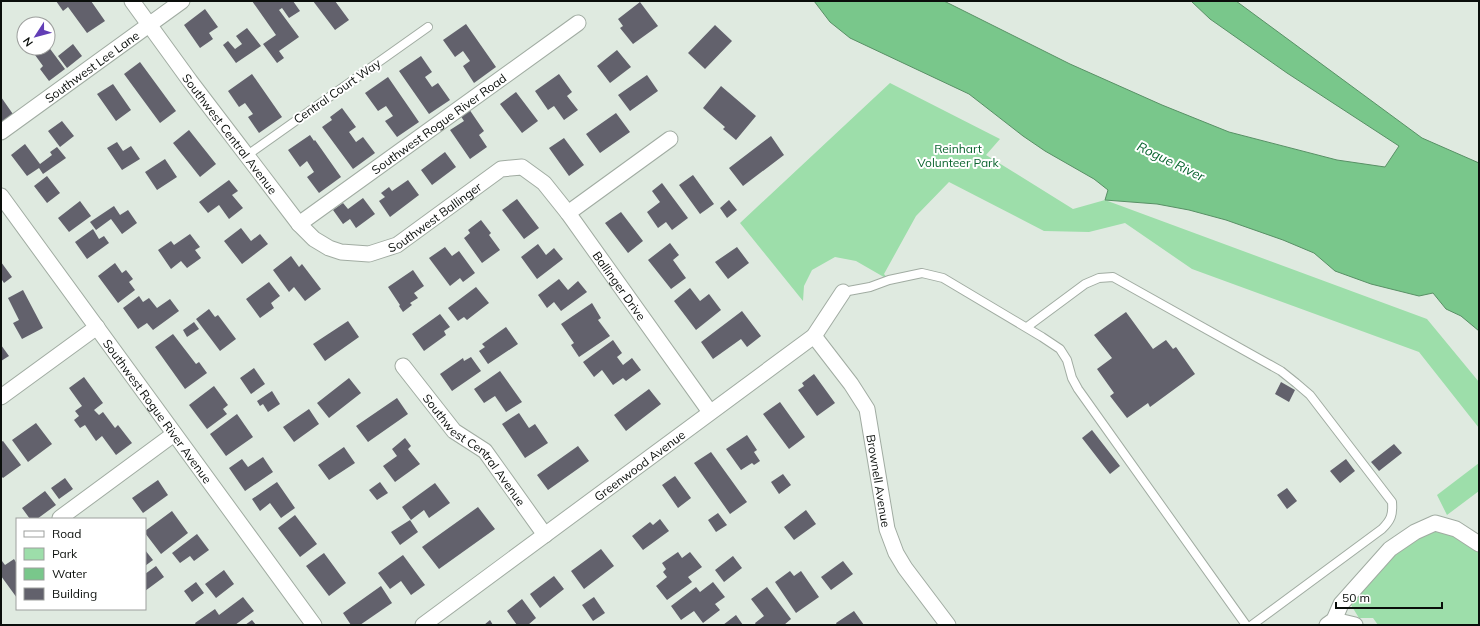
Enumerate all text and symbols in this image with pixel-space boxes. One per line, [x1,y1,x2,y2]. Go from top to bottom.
north arrow [16,16,56,56]
street label: Southwest Lee Lane [42,27,142,105]
text: N [20,34,36,49]
street label: Central Court Way [291,55,384,127]
street label: Southwest Central Avenue [179,70,281,197]
street label: Southwest Rogue River Road [368,70,509,177]
water label: Rogue River [1135,138,1208,185]
park label: Reinhart Volunteer Park [917,141,999,170]
street label: Southwest Ballinger [386,178,485,255]
street label: Ballinger Drive [590,248,649,323]
street label: Southwest Rogue River Avenue [100,336,215,486]
street label: Southwest Central Avenue [420,391,529,508]
street label: Greenwood Avenue [591,427,688,504]
street label: Brownell Avenue [864,433,894,528]
legend [16,518,146,610]
text: Road [52,526,81,541]
text: Park [52,546,78,561]
text: Water [52,566,88,581]
scale bar [1336,584,1442,610]
text: Building [52,586,97,601]
text: 50 m [1342,590,1370,605]

